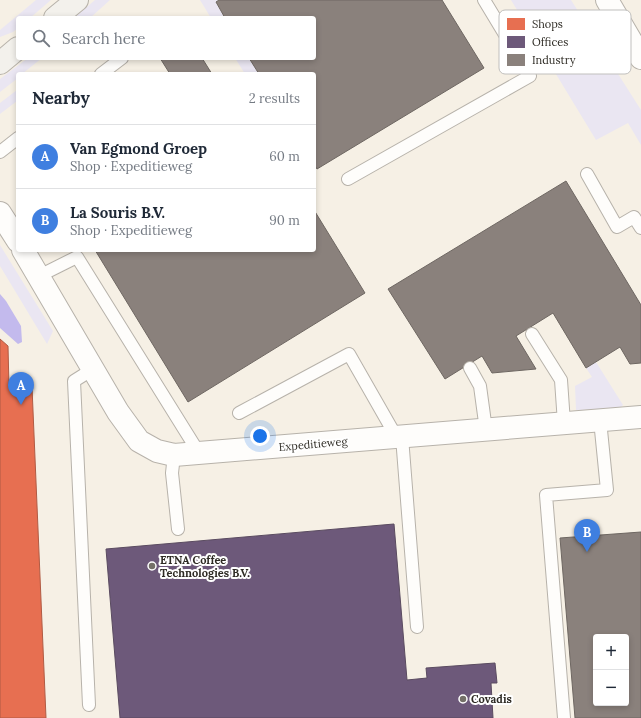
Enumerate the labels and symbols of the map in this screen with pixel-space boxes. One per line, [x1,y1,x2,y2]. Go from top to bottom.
legend [499,10,631,74]
text: Shops [532,17,563,31]
text: Offices [532,35,568,49]
text: Industry [532,53,576,67]
pin: A [8,372,34,405]
your location [250,426,270,446]
street label: Expeditieweg [278,434,349,454]
pin: B [574,519,600,552]
place label: ETNA Coffee Technologies B.V. [160,553,250,580]
marker: ETNA Coffee Technologies B.V. [147,561,157,571]
place label: Covadis [471,692,512,706]
marker: Covadis [458,694,468,704]

